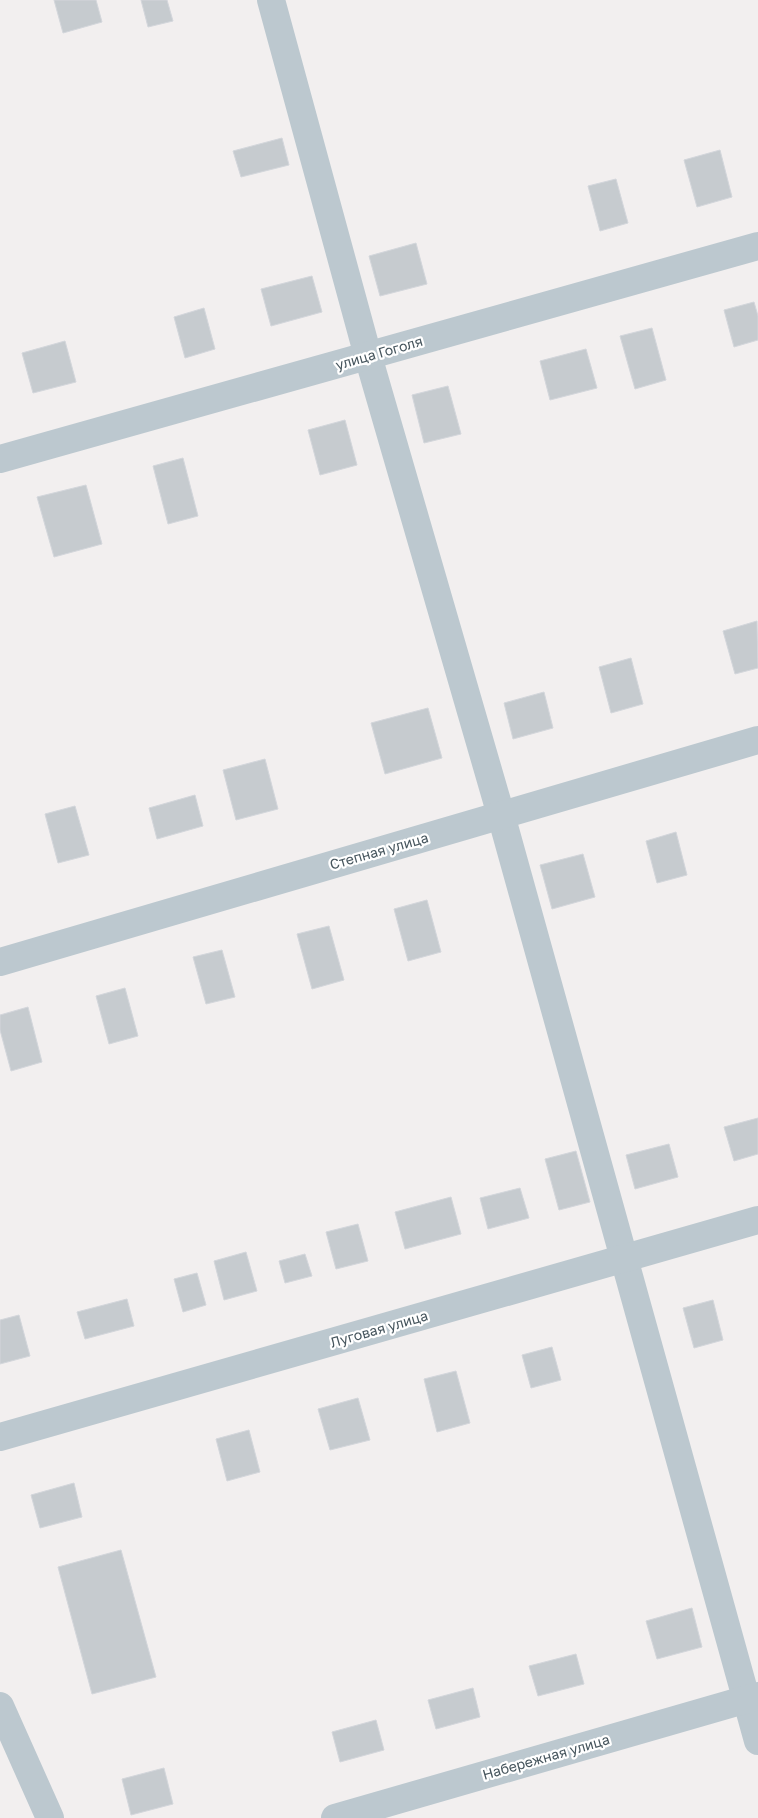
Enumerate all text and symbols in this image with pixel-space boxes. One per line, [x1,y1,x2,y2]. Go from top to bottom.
street label: улица Гоголя [333,332,424,373]
street label: Степная улица [328,828,430,873]
street label: Луговая улица [328,1306,430,1351]
street label: Набережная улица [480,1730,611,1783]

